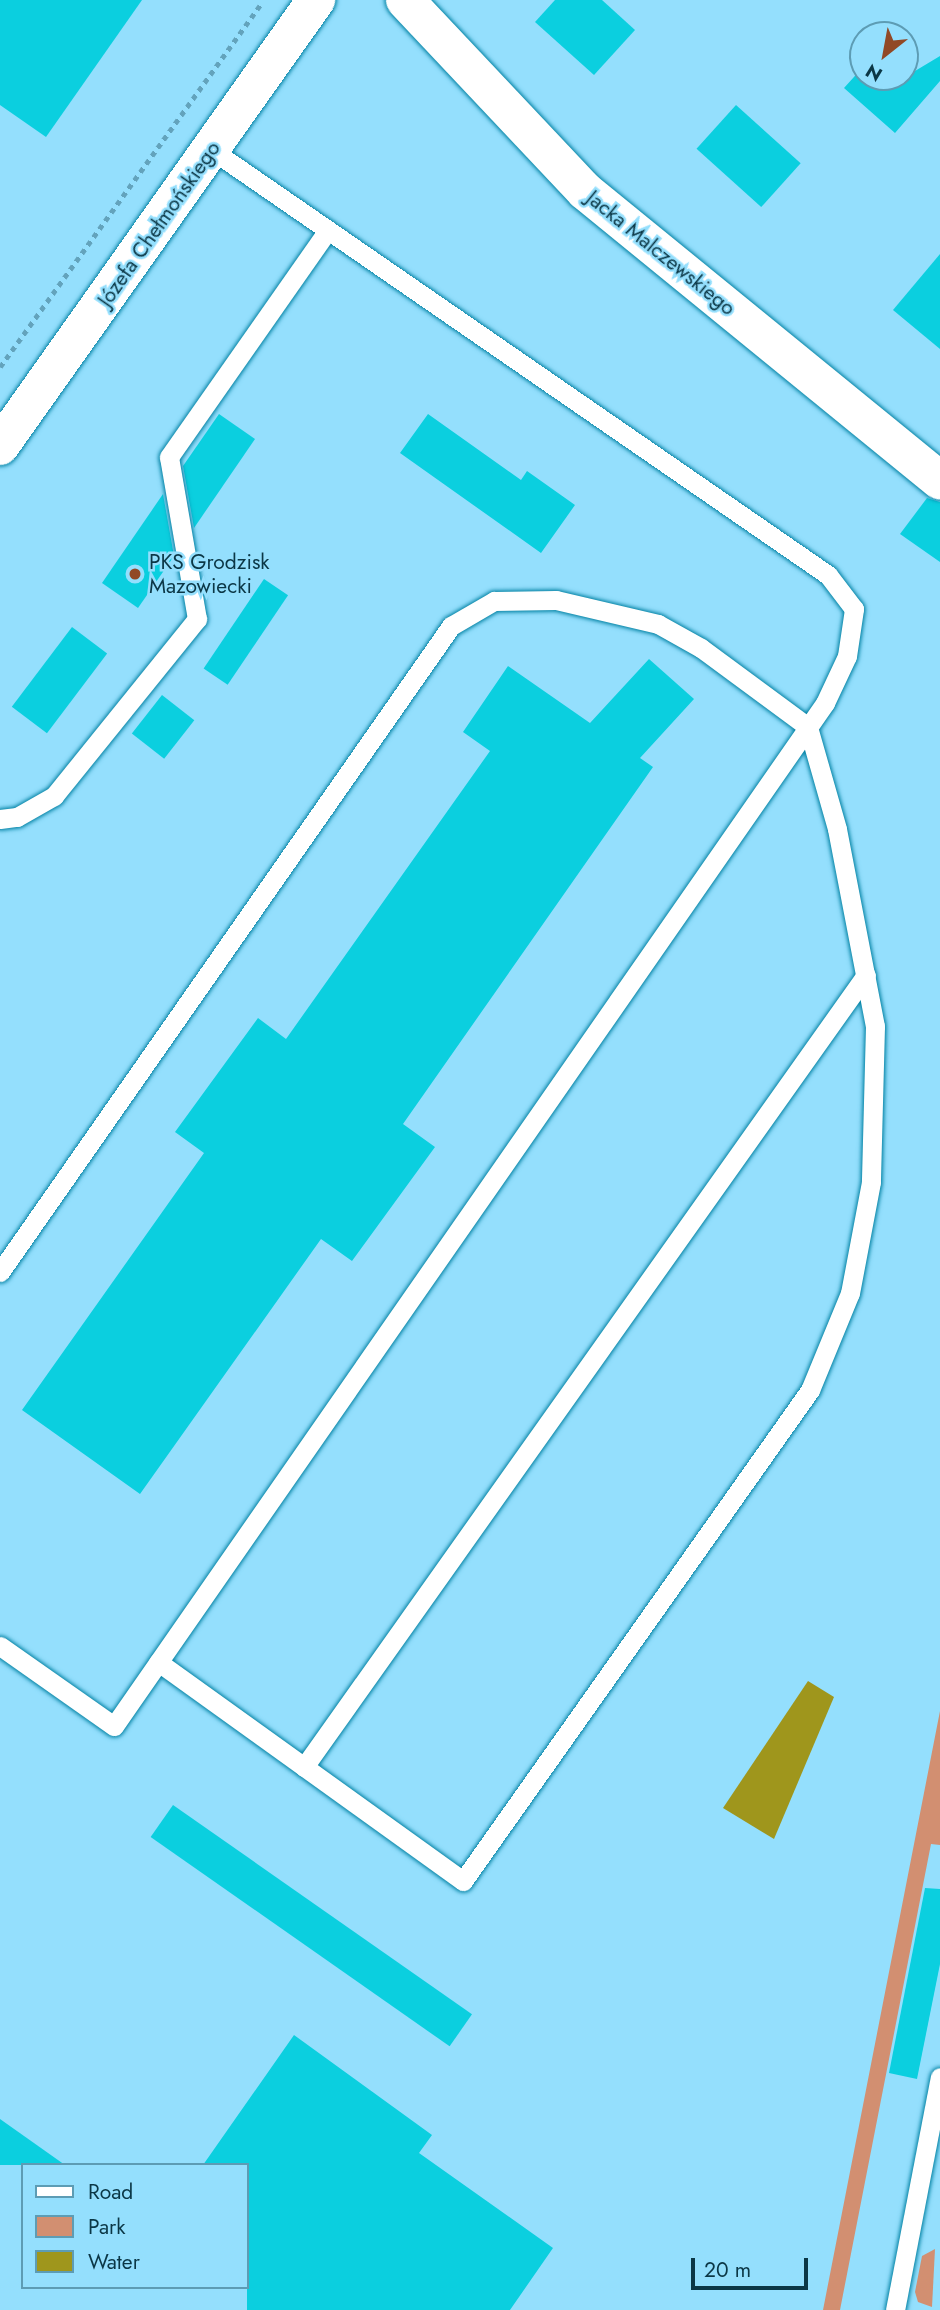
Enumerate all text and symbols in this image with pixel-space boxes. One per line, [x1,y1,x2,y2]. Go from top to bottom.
north arrow [849,21,919,91]
text: N [861,57,887,88]
street label: Józefa Chełmońskiego [92,136,226,312]
street label: Jacka Malczewskiego [581,185,741,321]
place label: PKS Grodzisk Mazowiecki [149,549,270,599]
marker: PKS Grodzisk Mazowiecki [127,566,143,582]
legend [21,2163,248,2289]
text: Road [88,2177,133,2207]
text: Park [88,2212,125,2242]
scale bar [695,2244,812,2288]
text: Water [88,2247,140,2277]
text: 20 m [704,2255,751,2285]

